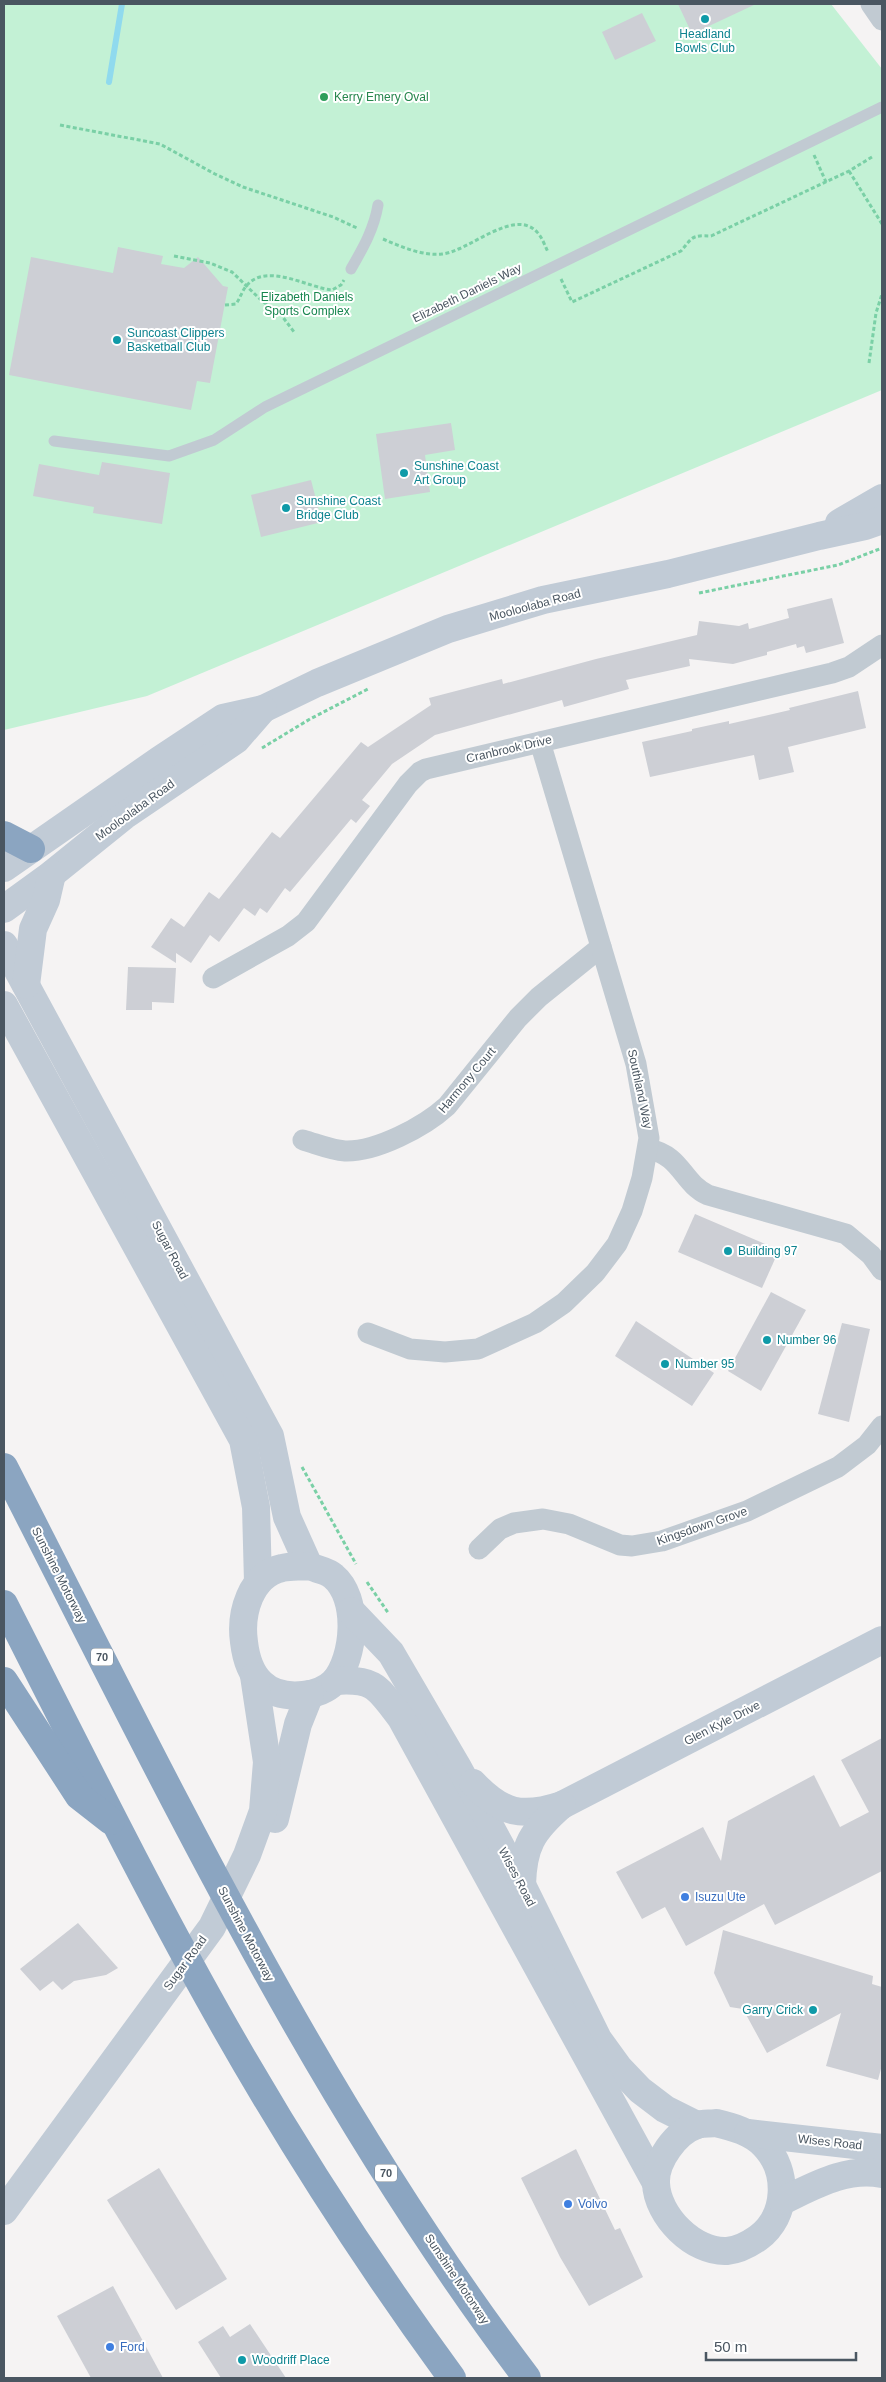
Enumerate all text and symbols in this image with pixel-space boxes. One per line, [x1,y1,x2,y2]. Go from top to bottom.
marker: Headland Bowls Club [699,13,711,25]
place label: Headland Bowls Club [675,27,735,55]
place label: Kerry Emery Oval [334,90,429,104]
marker: Kerry Emery Oval [318,91,330,103]
street label: Elizabeth Daniels Way [410,260,524,326]
park label: Elizabeth Daniels Sports Complex [261,290,353,318]
place label: Suncoast Clippers Basketball Club [127,326,224,354]
marker: Suncoast Clippers Basketball Club [111,334,123,346]
place label: Sunshine Coast Art Group [414,459,499,487]
marker: Sunshine Coast Art Group [398,467,410,479]
place label: Sunshine Coast Bridge Club [296,494,381,522]
marker: Sunshine Coast Bridge Club [280,502,292,514]
street label: Mooloolaba Road [488,586,582,624]
street label: Cranbrook Drive [465,732,553,766]
street label: Mooloolaba Road [93,777,177,843]
street label: Harmony Court [435,1044,499,1116]
street label: Southland Way [625,1048,655,1130]
street label: Sugar Road [149,1218,191,1282]
place label: Building 97 [738,1244,798,1258]
marker: Building 97 [722,1245,734,1257]
place label: Number 96 [777,1333,837,1347]
marker: Number 96 [761,1334,773,1346]
place label: Number 95 [675,1357,735,1371]
marker: Number 95 [659,1358,671,1370]
street label: Kingsdown Grove [655,1504,749,1548]
street label: Sunshine Motorway [29,1525,89,1625]
road number: 70 [91,1648,113,1665]
street label: Glen Kyle Drive [682,1698,763,1748]
street label: Wises Road [496,1845,538,1909]
street label: Sunshine Motorway [215,1884,277,1984]
place label: Isuzu Ute [695,1890,746,1904]
marker: Isuzu Ute [679,1891,691,1903]
street label: Sugar Road [161,1933,209,1993]
place label: Garry Crick [742,2003,804,2017]
marker: Garry Crick [807,2004,819,2016]
street label: Wises Road [797,2132,863,2152]
road number: 70 [375,2164,397,2182]
place label: Volvo [578,2197,608,2211]
marker: Volvo [562,2198,574,2210]
street label: Sunshine Motorway [422,2231,492,2327]
scale bar [706,2330,856,2362]
text: 50 m [714,2338,747,2355]
place label: Ford [120,2340,145,2354]
marker: Ford [104,2341,116,2353]
place label: Woodriff Place [252,2353,330,2367]
marker: Woodriff Place [236,2354,248,2366]

